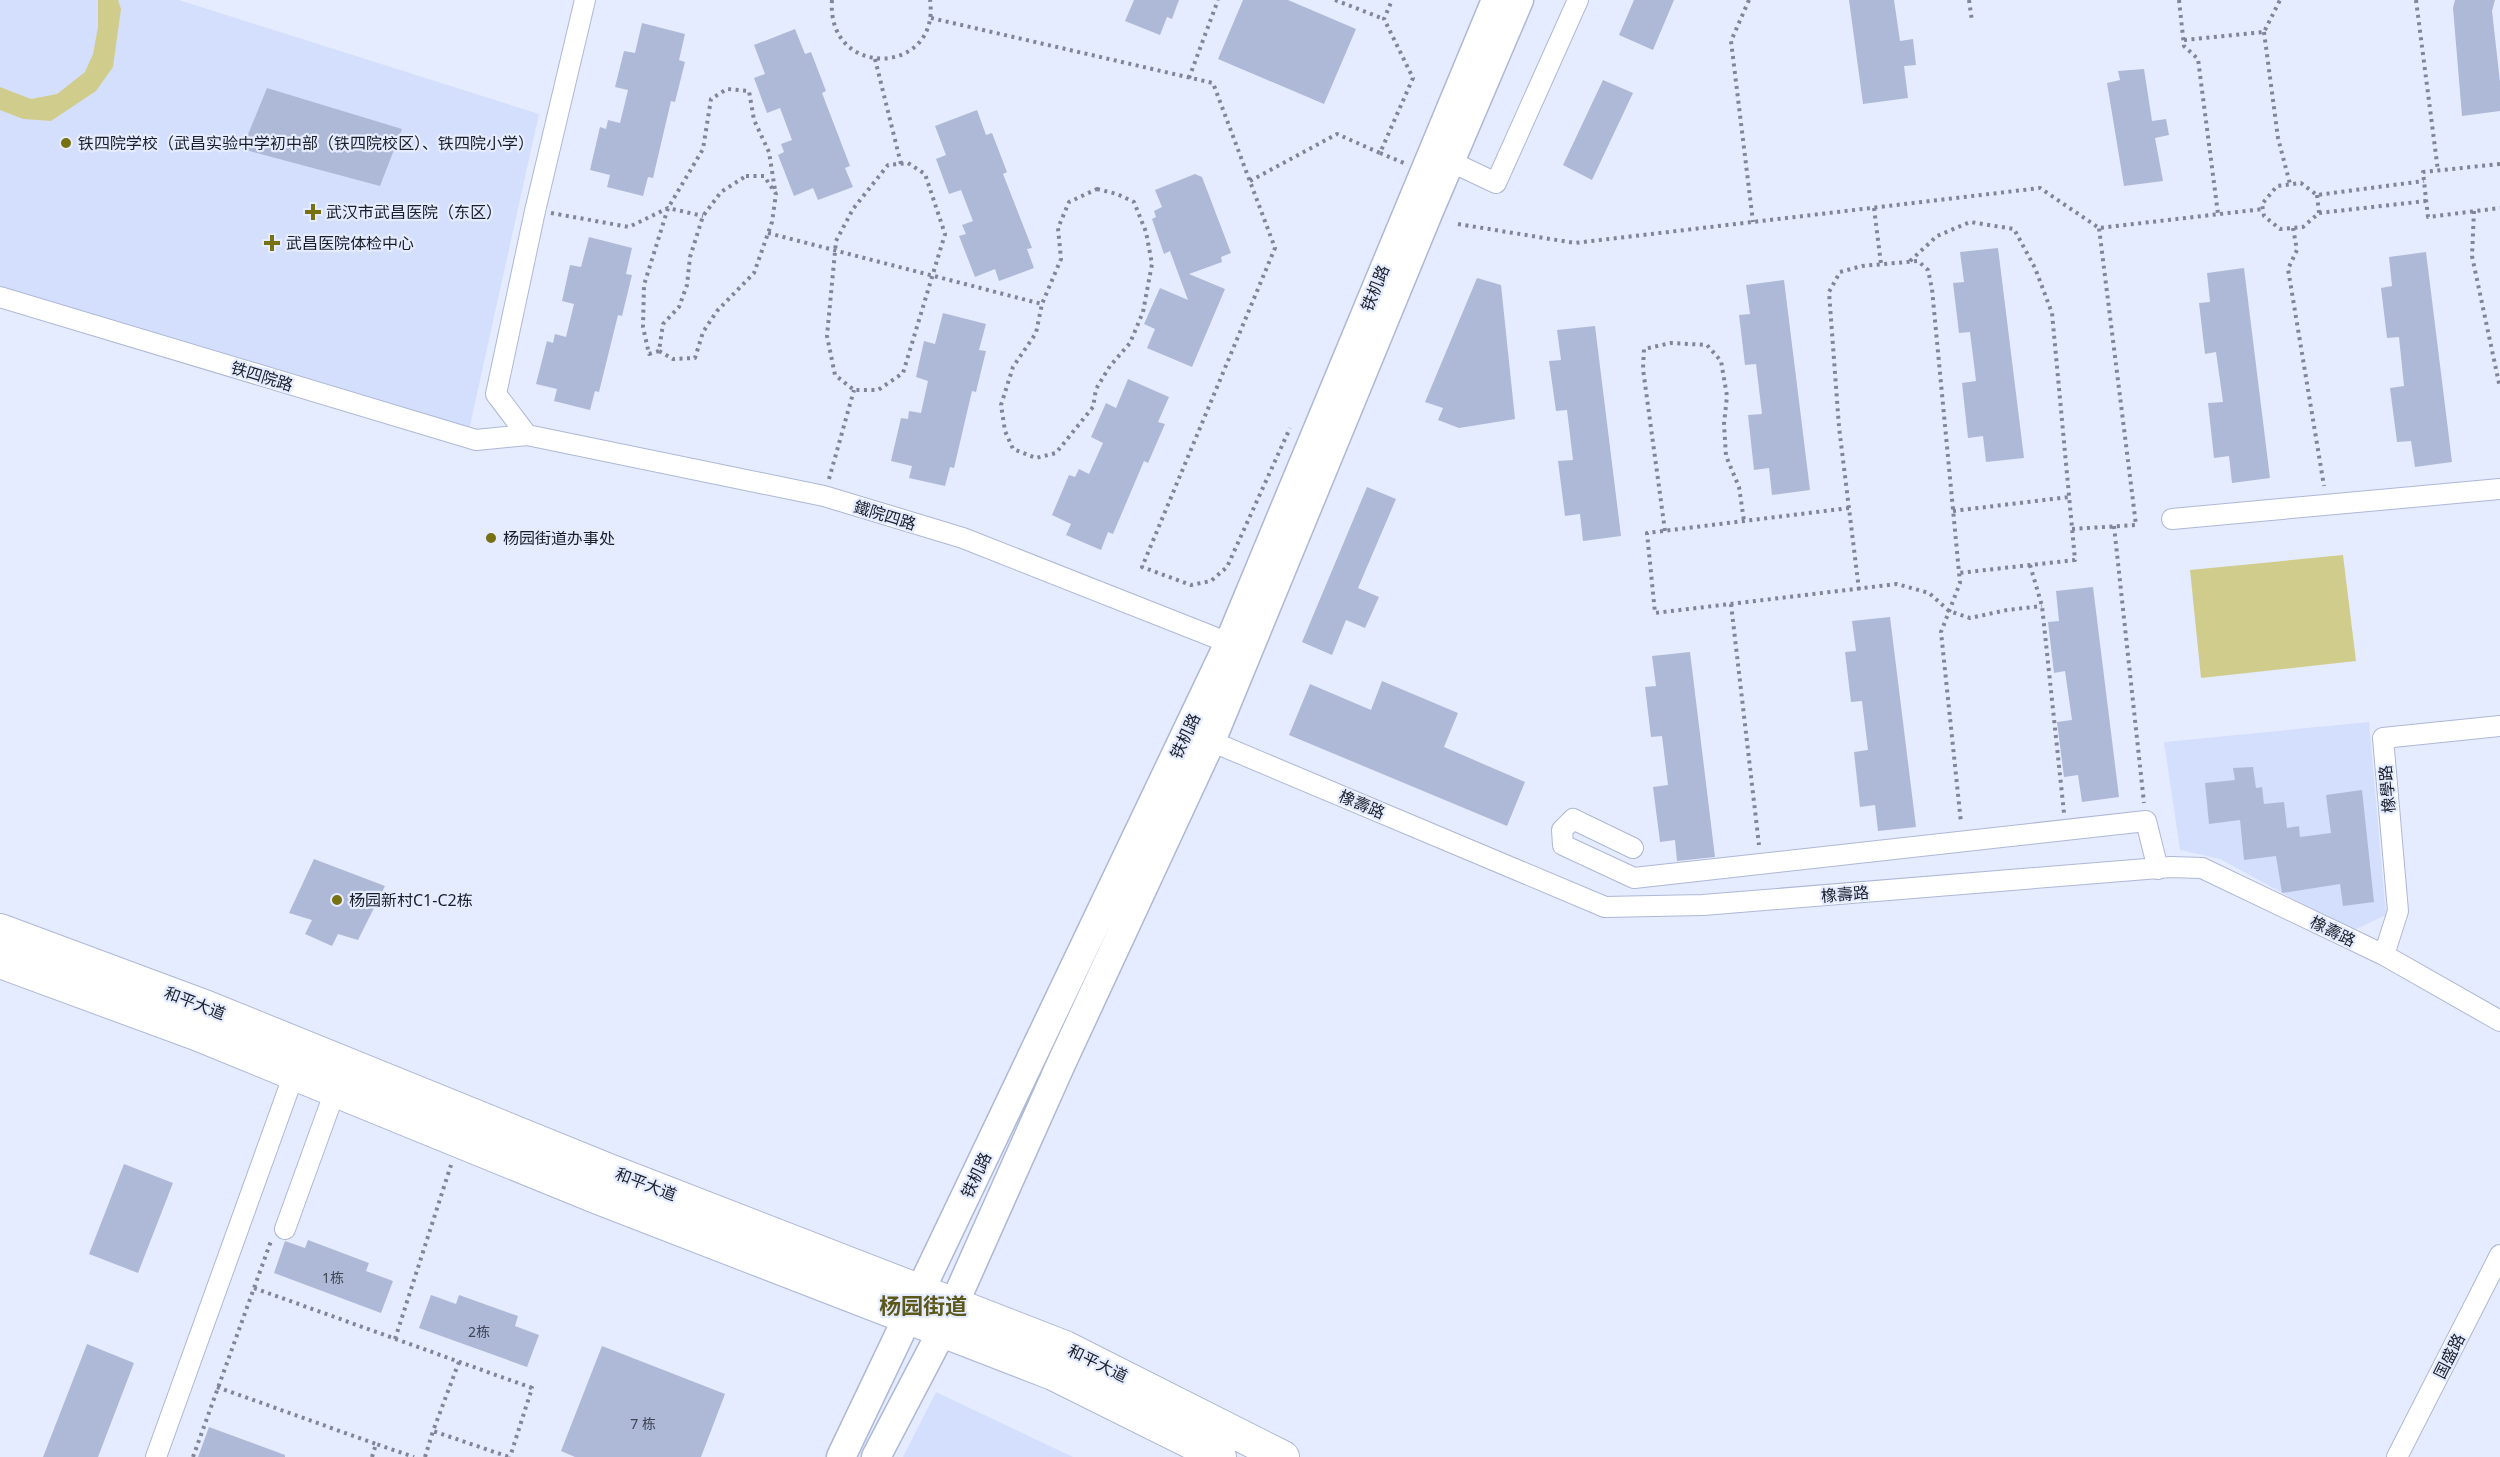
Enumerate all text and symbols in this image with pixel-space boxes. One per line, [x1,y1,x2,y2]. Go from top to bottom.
place label: 铁四院学校（武昌实验中学初中部（铁四院校区）、铁四院小学） [78,132,534,154]
marker: 铁四院学校（武昌实验中学初中部（铁四院校区）、铁四院小学） [59,136,73,150]
place label: 武汉市武昌医院（东区） [326,201,502,223]
marker: 武汉市武昌医院（东区） [304,203,322,221]
place label: 武昌医院体检中心 [286,232,414,254]
marker: 武昌医院体检中心 [263,234,281,252]
street label: 铁机路 [1356,262,1394,314]
street label: 铁四院路 [228,356,296,396]
street label: 鐵院四路 [851,495,919,535]
place label: 杨园街道办事处 [503,527,615,549]
marker: 杨园街道办事处 [484,531,498,545]
street label: 铁机路 [1165,710,1205,762]
street label: 橡學路 [2374,764,2400,814]
street label: 橡壽路 [1336,784,1388,824]
street label: 橡壽路 [1820,881,1870,907]
place label: 杨园新村C1-C2栋 [349,889,473,911]
marker: 杨园新村C1-C2栋 [330,893,344,907]
street label: 橡壽路 [2307,911,2359,951]
street label: 和平大道 [161,981,229,1025]
street label: 铁机路 [956,1149,996,1201]
street label: 和平大道 [612,1162,680,1206]
house number: 1栋 [322,1268,344,1287]
district label: 杨园街道 [879,1290,967,1320]
house number: 2栋 [468,1322,490,1341]
street label: 国盛路 [2428,1330,2470,1382]
street label: 和平大道 [1064,1339,1132,1387]
house number: 7 栋 [630,1414,656,1433]

